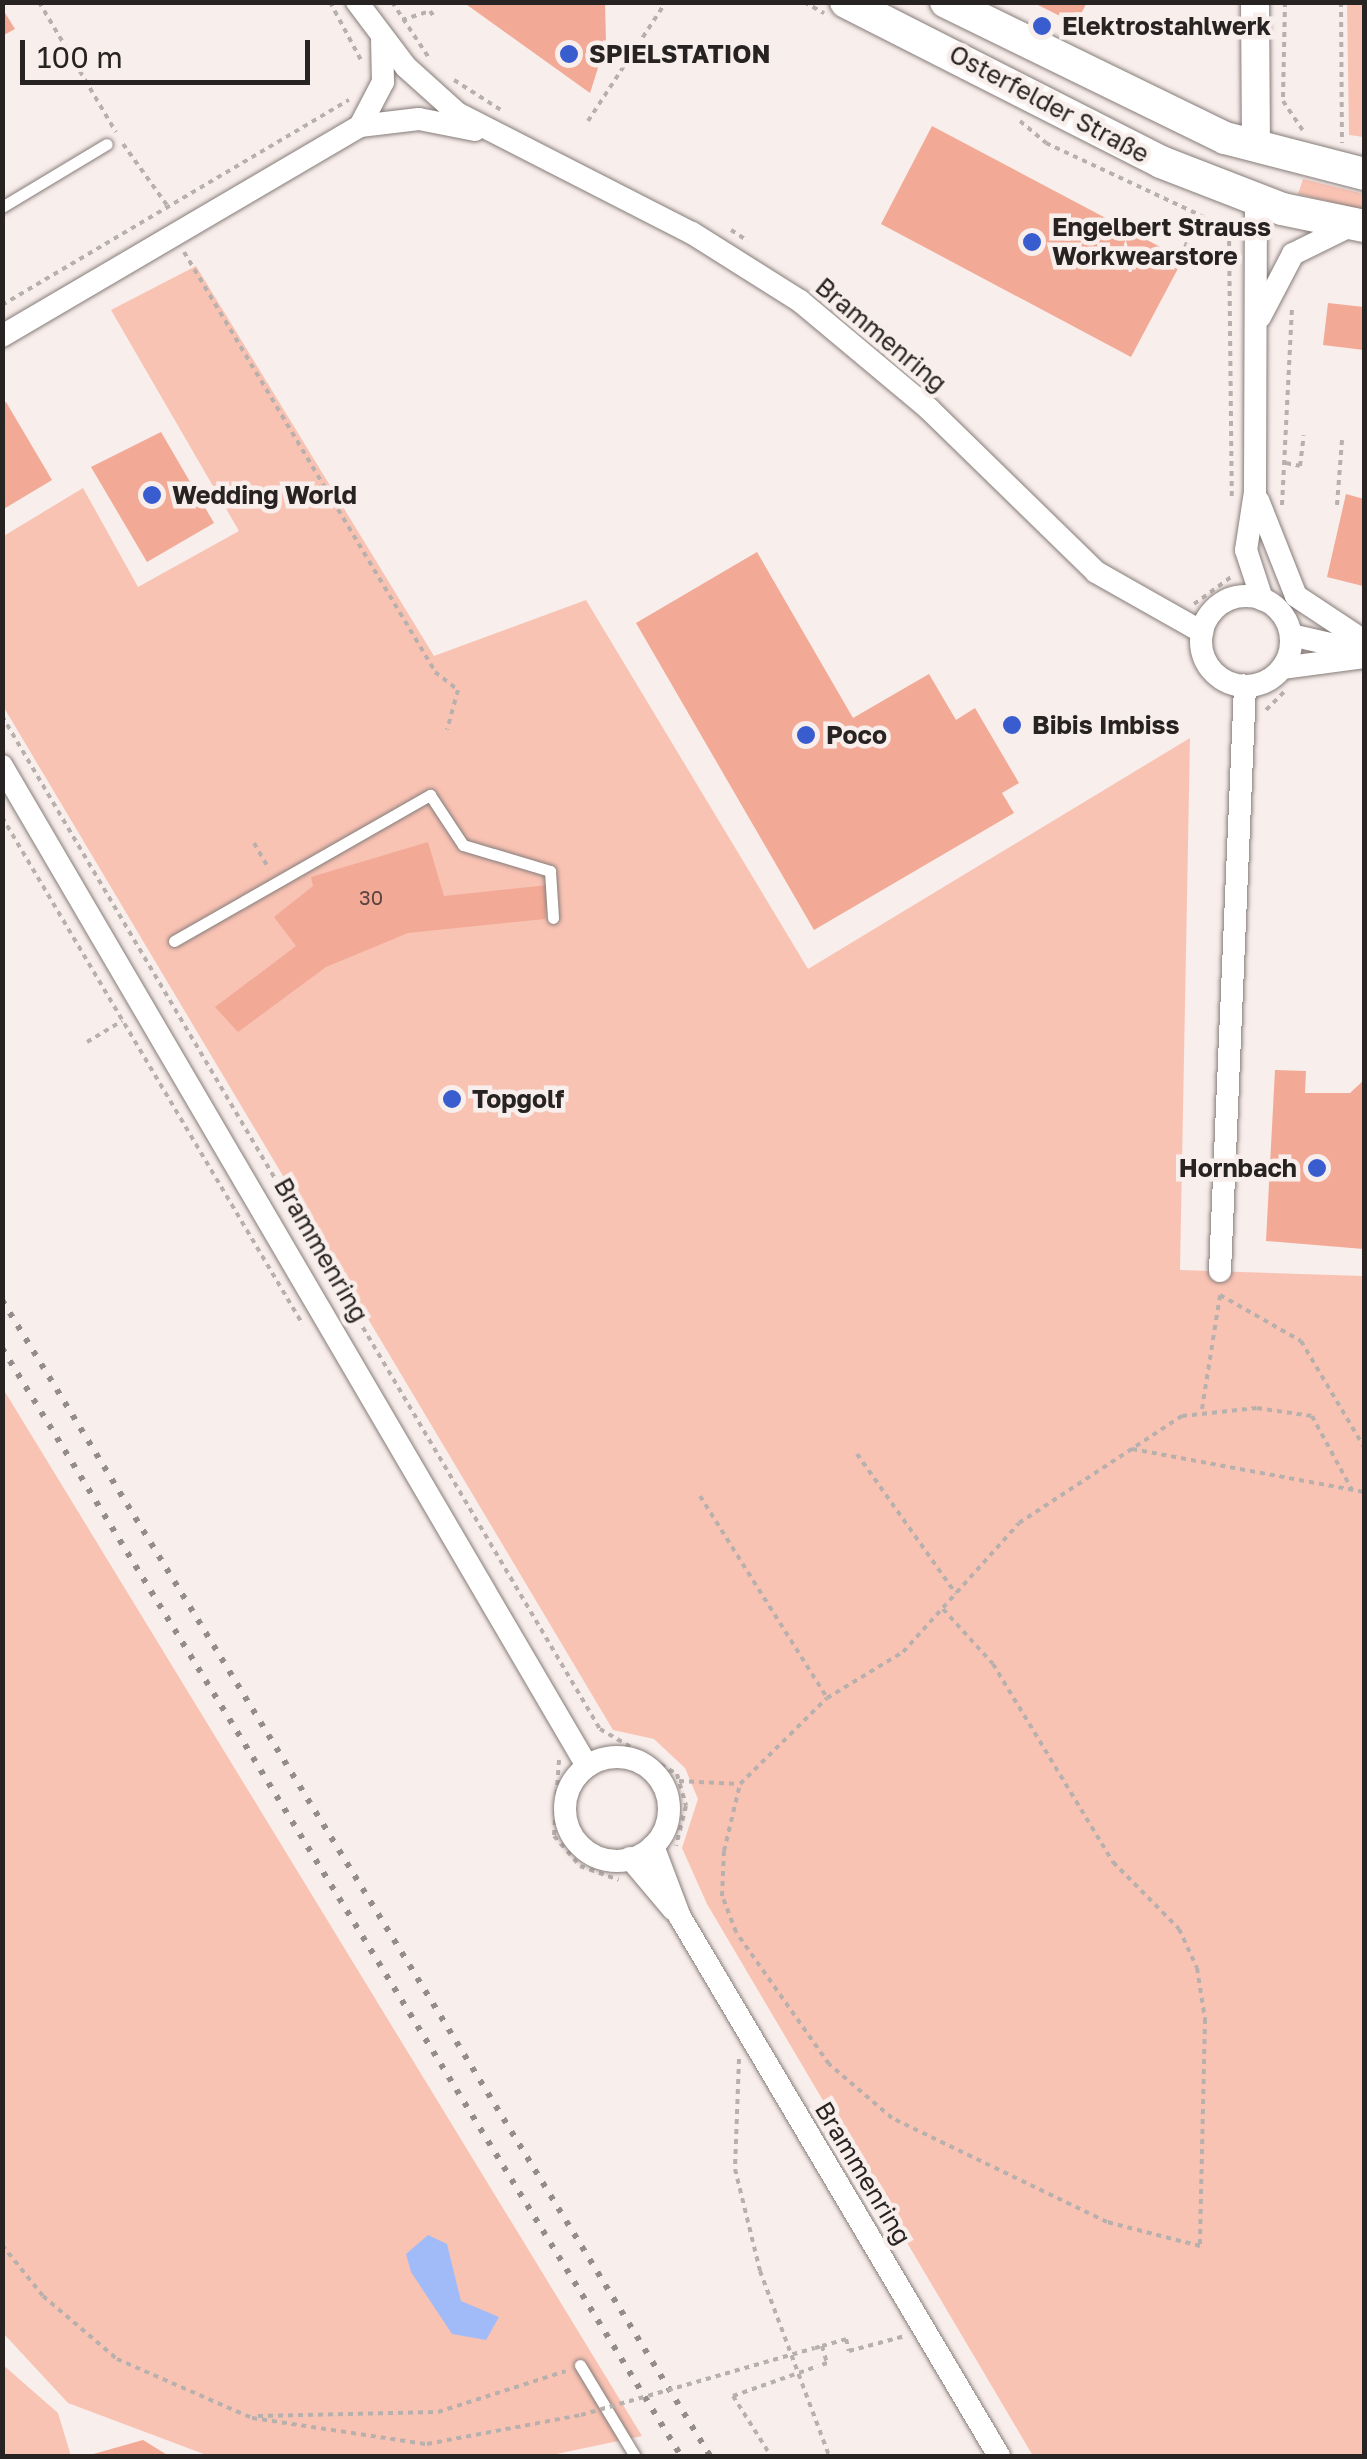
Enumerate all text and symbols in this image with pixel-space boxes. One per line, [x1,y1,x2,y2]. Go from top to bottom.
place label: Elektrostahlwerk [1062,11,1271,41]
marker: Elektrostahlwerk [1031,15,1053,37]
scale bar [25,20,315,82]
text: 100 m [37,39,123,75]
place label: SPIELSTATION [589,39,771,69]
street label: Osterfelder Straße [944,39,1154,169]
marker: SPIELSTATION [558,43,580,65]
place label: Engelbert Strauss Workwearstore [1052,213,1271,272]
marker: Engelbert Strauss Workwearstore [1021,231,1043,253]
street label: Brammenring [809,272,953,398]
place label: Wedding World [172,480,357,510]
marker: Wedding World [141,484,163,506]
place label: Bibis Imbiss [1032,710,1180,740]
marker: Bibis Imbiss [1001,714,1023,736]
place label: Poco [826,720,887,750]
marker: Poco [795,724,817,746]
house number: 30 [359,885,383,909]
place label: Topgolf [472,1084,564,1114]
marker: Topgolf [441,1088,463,1110]
place label: Hornbach [1179,1153,1297,1183]
marker: Hornbach [1306,1157,1328,1179]
street label: Brammenring [268,1172,374,1328]
street label: Brammenring [809,2096,917,2250]

